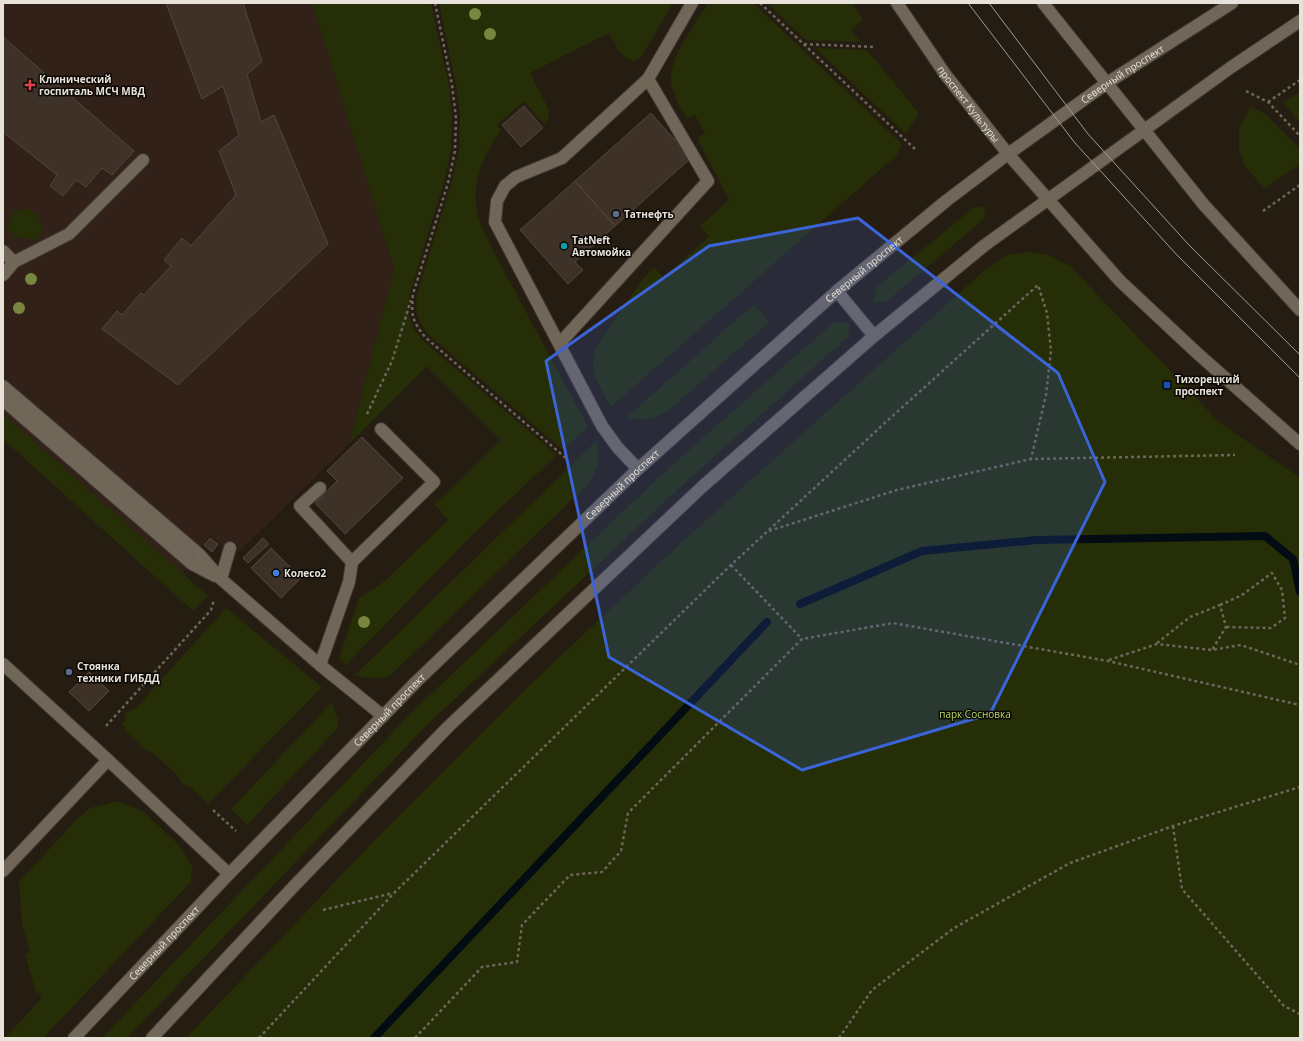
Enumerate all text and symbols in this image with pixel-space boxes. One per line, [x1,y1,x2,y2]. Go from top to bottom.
street label: Северный проспект [1078,41,1167,107]
street label: проспект Культуры [934,63,1003,145]
place label: Клинический госпиталь МСЧ МВД [39,72,145,98]
marker: Клинический госпиталь МСЧ МВД [24,79,36,91]
place label: Татнефть [624,207,674,221]
marker: Татнефть [611,209,621,219]
street label: Северный проспект [822,232,906,306]
place label: TatNeft Автомойка [572,233,631,259]
marker: TatNeft Автомойка [559,241,569,251]
place label: Тихорецкий проспект [1175,372,1240,398]
marker: Тихорецкий проспект [1162,380,1172,390]
street label: Северный проспект [582,446,662,523]
place label: Колесо2 [284,566,327,580]
marker: Колесо2 [271,568,281,578]
place label: Стоянка техники ГИБДД [77,659,160,685]
marker: Стоянка техники ГИБДД [64,667,74,677]
street label: Северный проспект [350,670,428,749]
park label: парк Сосновка [939,707,1011,721]
street label: Северный проспект [125,902,203,983]

